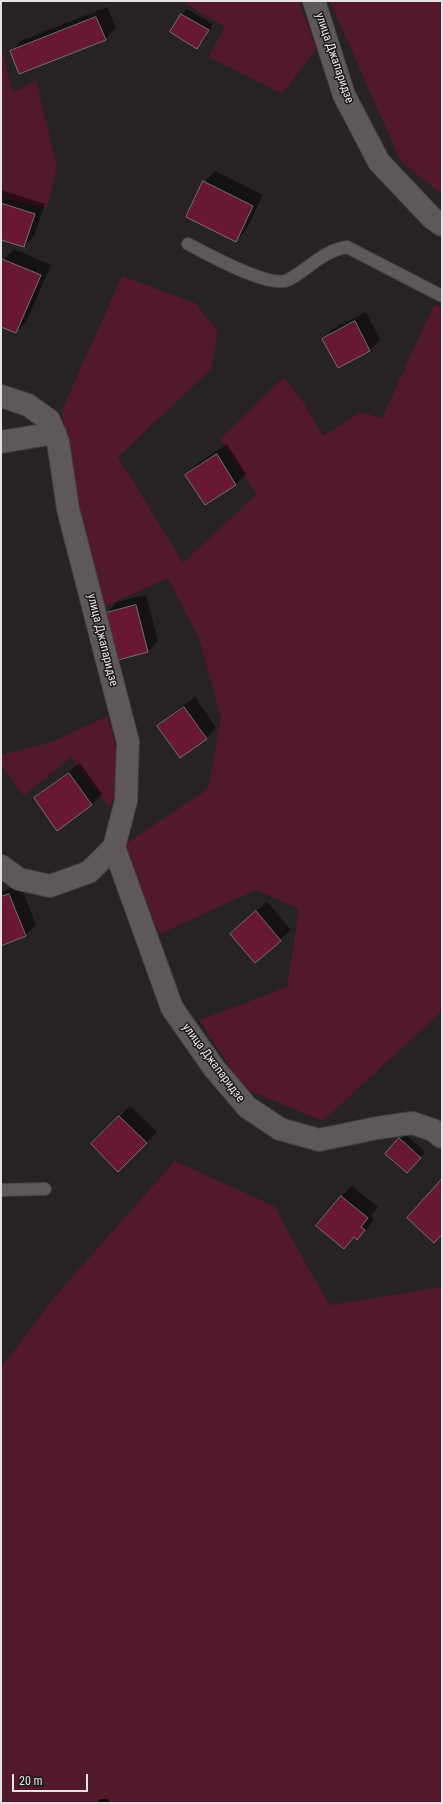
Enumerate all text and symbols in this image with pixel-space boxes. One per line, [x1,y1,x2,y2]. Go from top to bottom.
street label: улица Джапаридзе [312,11,356,105]
street label: улица Джапаридзе [84,592,120,688]
street label: улица Джапаридзе [179,1021,247,1105]
scale bar [14,1766,90,1792]
text: 20 m [19,1774,43,1788]

